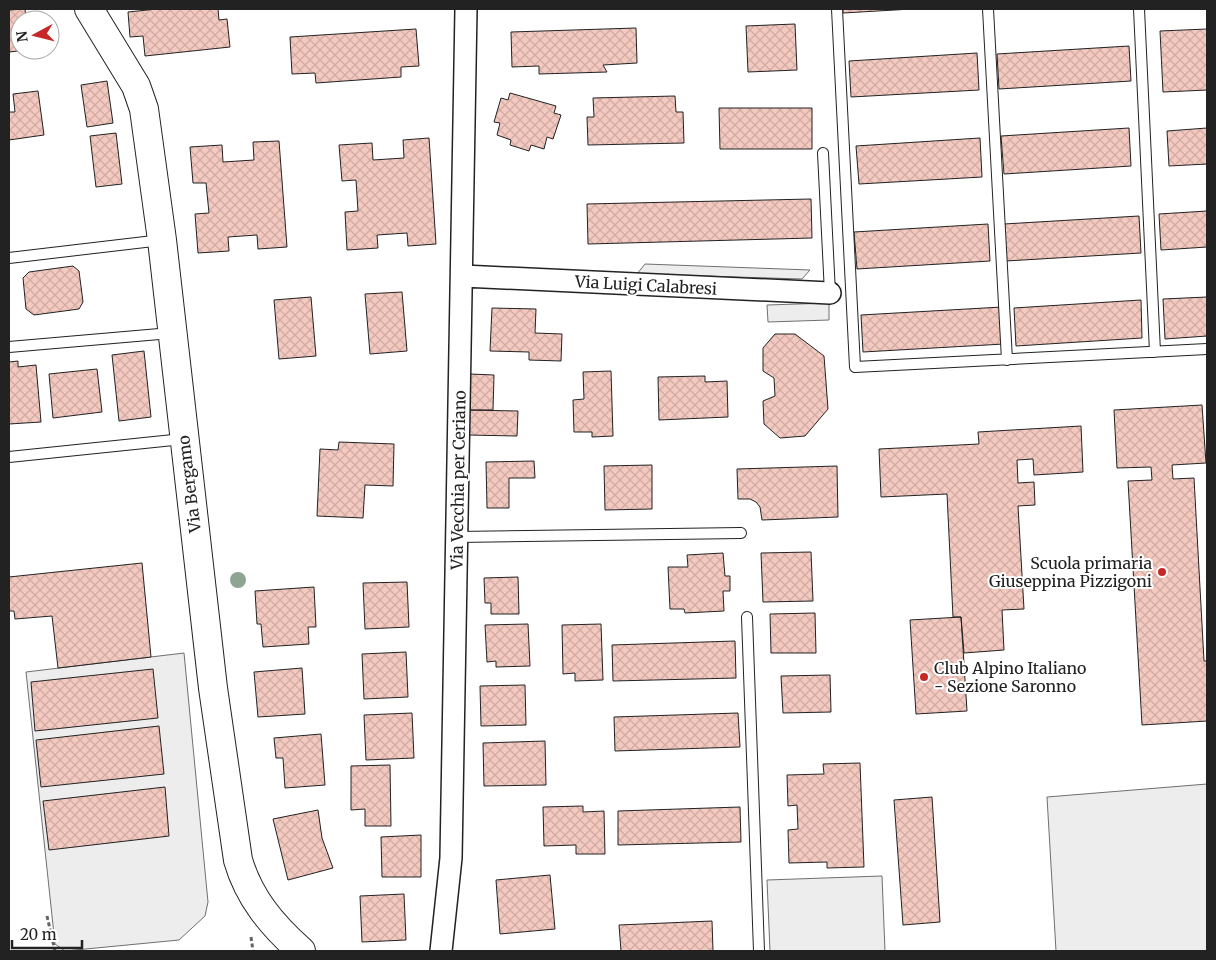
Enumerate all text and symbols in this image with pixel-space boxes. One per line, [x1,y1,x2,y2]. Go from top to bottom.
north arrow [10,10,60,60]
text: N [12,30,32,43]
street label: Via Luigi Calabresi [574,271,717,299]
street label: Via Vecchia per Ceriano [446,390,470,571]
street label: Via Bergamo [173,434,205,535]
place label: Scuola primaria Giuseppina Pizzigoni [989,553,1152,591]
marker: Scuola primaria Giuseppina Pizzigoni [1156,566,1168,578]
place label: Club Alpino Italiano - Sezione Saronno [934,658,1086,696]
marker: Club Alpino Italiano - Sezione Saronno [918,671,930,683]
scale bar [12,918,82,950]
text: 20 m [20,925,57,944]

